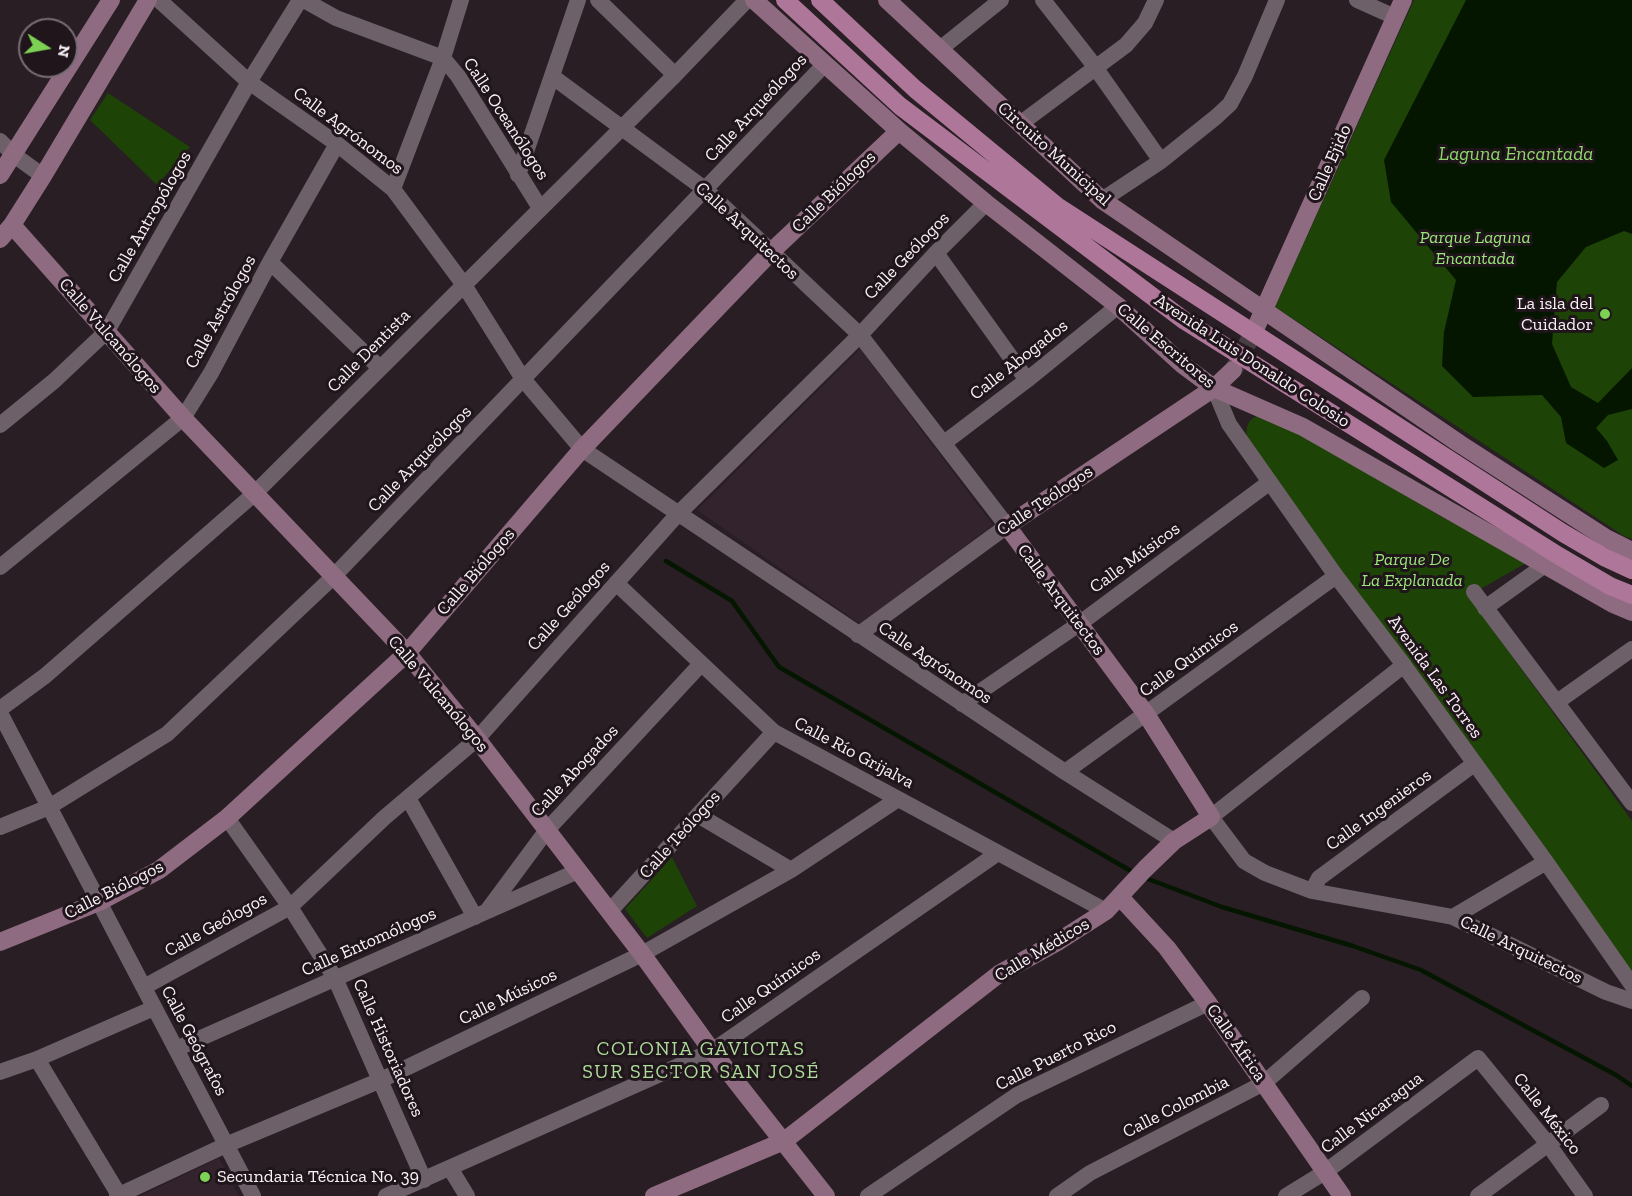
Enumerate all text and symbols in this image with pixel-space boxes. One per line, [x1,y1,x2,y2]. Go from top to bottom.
north arrow [18,18,78,78]
text: N [54,43,75,59]
street label: Calle Arqueólogos [700,49,812,167]
street label: Calle Oceanólogos [458,54,554,184]
street label: Calle Agrónomos [289,82,407,180]
street label: Circuito Municipal [993,97,1115,211]
street label: Calle Ejido [1304,121,1356,205]
water label: Laguna Encantada [1439,142,1593,166]
street label: Calle Biólogos [787,147,881,237]
street label: Calle Antropólogos [104,148,196,286]
street label: Calle Arquitectos [691,178,803,284]
street label: Calle Geólogos [860,208,954,304]
park label: Parque Laguna Encantada [1419,227,1531,270]
street label: Calle Astrólogos [181,251,261,373]
street label: Calle Vulcanólogos [54,274,166,398]
street label: Avenida Luis Donaldo Colosio [1150,290,1354,432]
place label: La isla del Cuidador [1517,293,1593,336]
street label: Calle Escritores [1112,299,1220,393]
street label: Calle Dentista [323,305,415,397]
marker: La isla del Cuidador [1598,307,1612,321]
street label: Calle Abogados [966,315,1072,405]
street label: Calle Arqueólogos [364,401,476,517]
street label: Calle Teólogos [993,461,1097,541]
street label: Calle Músicos [1086,518,1184,598]
street label: Calle Biólogos [432,524,520,620]
street label: Calle Arquitectos [1012,540,1110,660]
park label: Parque De La Explanada [1362,549,1462,592]
street label: Calle Geólogos [523,557,615,655]
street label: Avenida Las Torres [1383,611,1487,743]
street label: Calle Químicos [1135,616,1243,702]
street label: Calle Agrónomos [874,617,996,709]
street label: Calle Vulcanólogos [383,631,493,757]
street label: Calle Río Grijalva [790,712,918,794]
street label: Calle Abogados [527,720,623,822]
street label: Calle Ingenieros [1322,764,1436,856]
street label: Calle Teólogos [635,786,725,884]
street label: Calle Biólogos [61,856,167,924]
street label: Calle Geólogos [161,888,271,962]
street label: Calle Entomólogos [298,903,440,981]
street label: Calle Arquitectos [1456,911,1586,989]
street label: Calle Médicos [991,913,1093,987]
street label: Calle Químicos [717,944,825,1028]
street label: Calle Músicos [455,964,561,1030]
street label: Calle Historiadores [348,975,428,1121]
street label: Calle Geógrafos [156,982,232,1100]
street label: Calle África [1201,1000,1271,1086]
street label: Calle Puerto Rico [992,1016,1120,1096]
district label: COLONIA GAVIOTAS SUR SECTOR SAN JOSÉ [582,1037,820,1084]
street label: Calle Nicaragua [1317,1068,1427,1158]
street label: Calle México [1508,1069,1586,1159]
street label: Calle Colombia [1119,1071,1233,1143]
place label: Secundaria Técnica No. 39 [217,1166,419,1188]
marker: Secundaria Técnica No. 39 [198,1170,212,1184]

